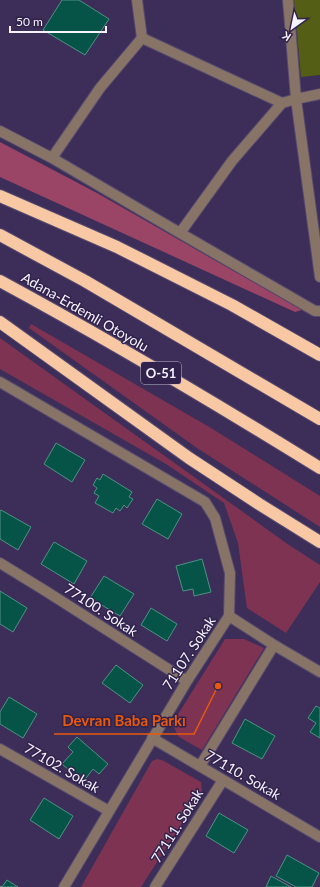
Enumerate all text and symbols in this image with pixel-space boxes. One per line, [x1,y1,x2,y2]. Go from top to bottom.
scale bar [10,8,106,34]
north arrow [272,8,312,48]
text: 50 m [16,14,43,29]
text: K [279,29,293,44]
street label: Adana-Erdemli Otoyolu [19,268,152,355]
road number: O-51 [141,362,181,384]
street label: 77100. Sokak [61,580,142,640]
street label: 71107. Sokak [159,612,219,693]
callout: Devran Baba Parkı [54,707,194,734]
text: Devran Baba Parkı [62,711,186,729]
street label: 77102. Sokak [22,739,104,796]
street label: 77110. Sokak [203,746,285,803]
street label: 77111. Sokak [147,785,207,866]

